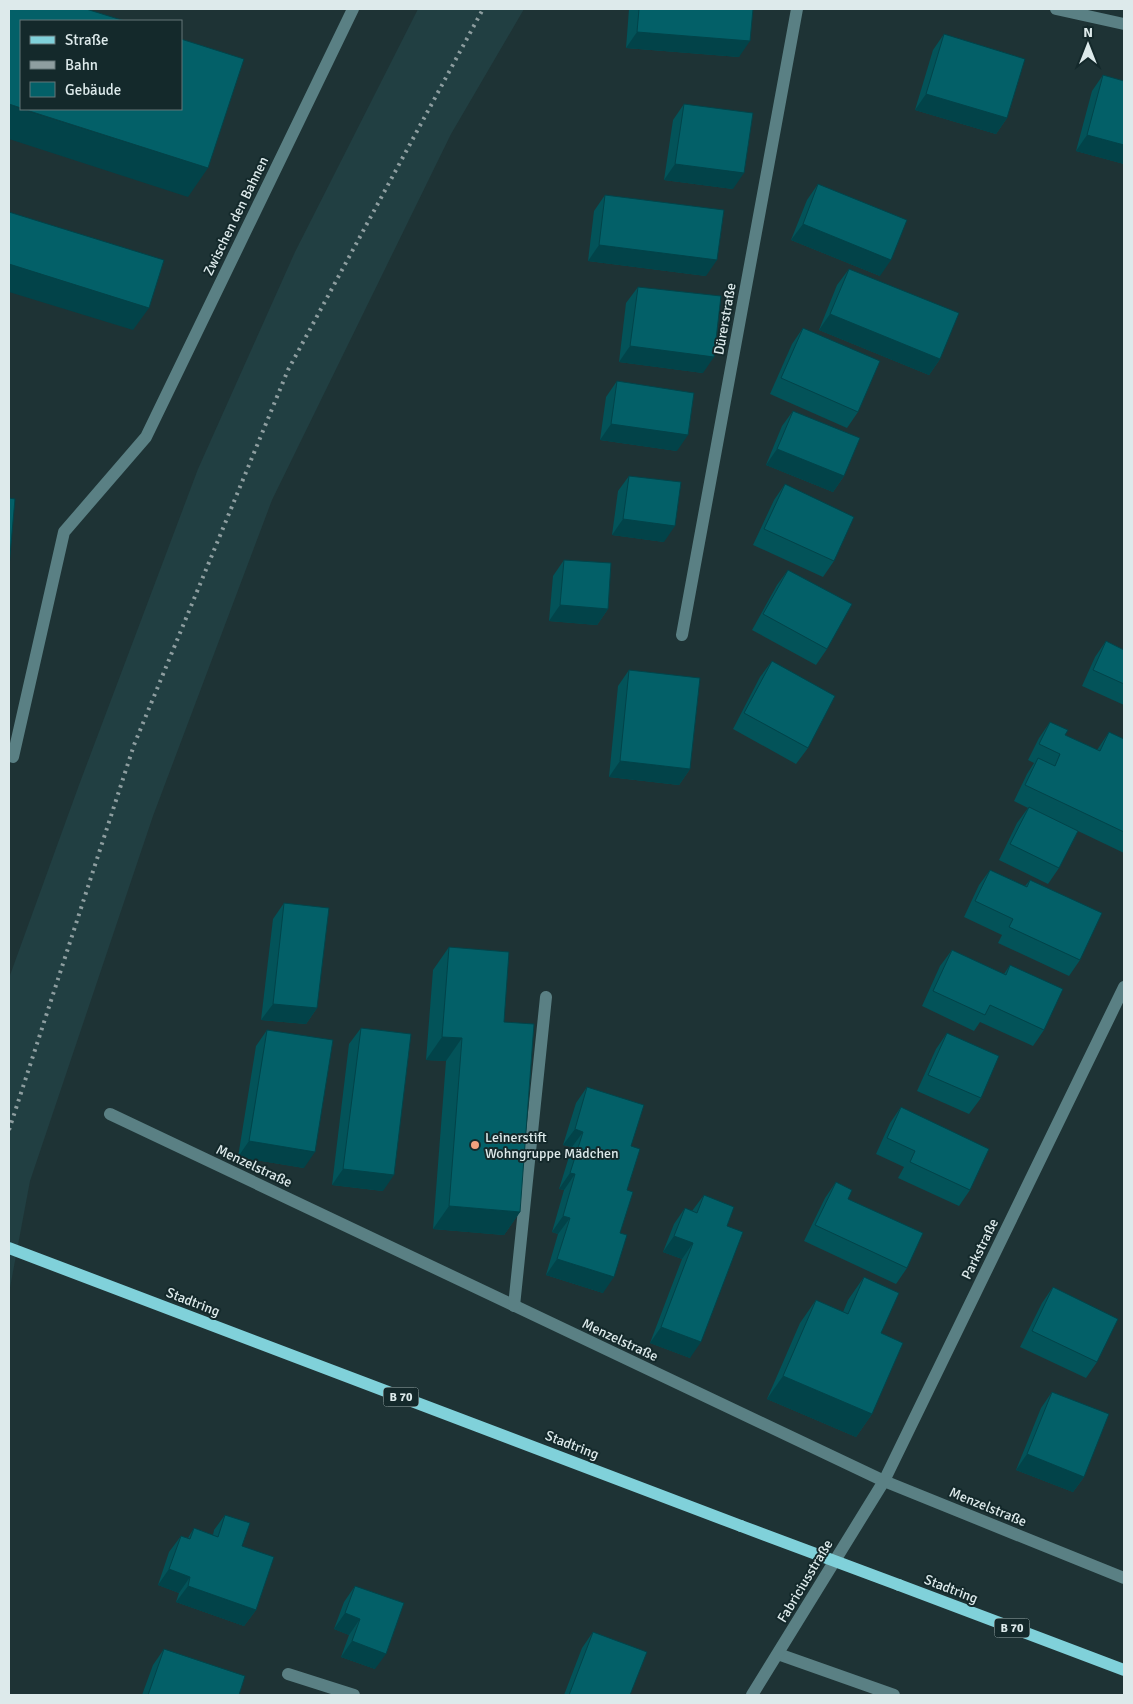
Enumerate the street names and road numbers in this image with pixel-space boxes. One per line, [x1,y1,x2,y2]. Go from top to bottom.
street label: Zwischen den Bahnen [200,154,272,278]
street label: Dürerstraße [710,282,740,356]
street label: Menzelstraße [213,1141,295,1191]
street label: Parkstraße [958,1216,1002,1282]
street label: Stadtring [164,1284,222,1320]
street label: Menzelstraße [579,1315,661,1365]
road number: B 70 [384,1388,418,1406]
street label: Stadtring [543,1427,601,1463]
street label: Menzelstraße [947,1484,1029,1530]
street label: Fabriciusstraße [774,1536,836,1626]
street label: Stadtring [922,1571,980,1607]
road number: B 70 [994,1619,1030,1638]

